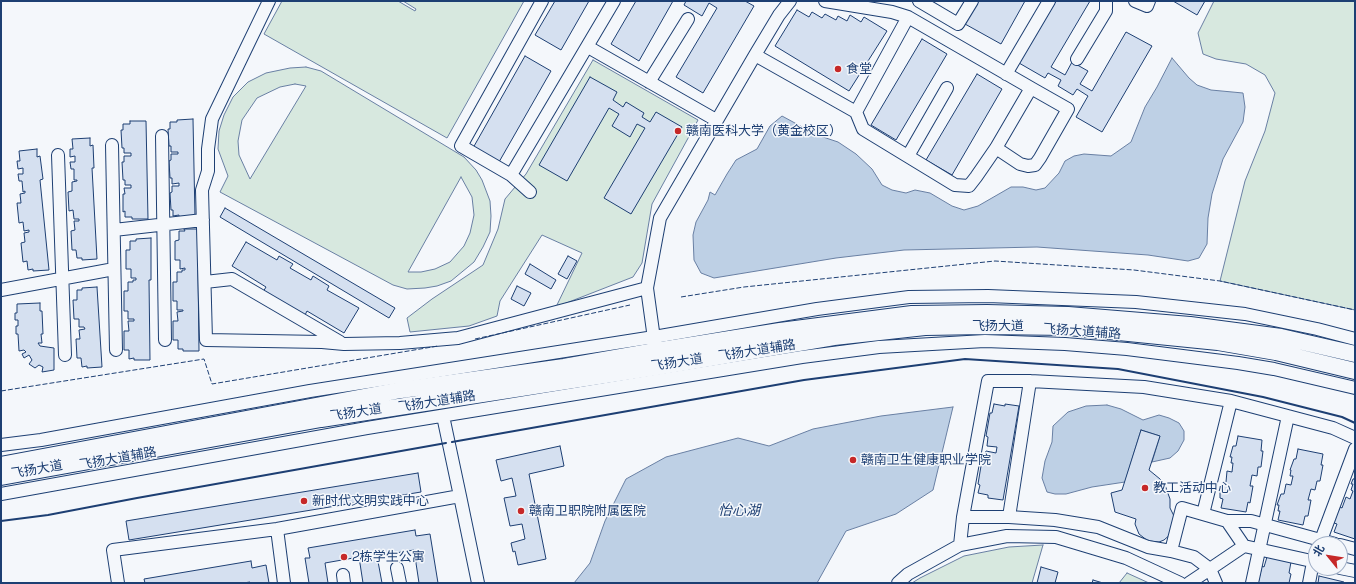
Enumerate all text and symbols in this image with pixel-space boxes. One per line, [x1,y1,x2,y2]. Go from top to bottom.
place label: 食堂 [846,61,872,77]
marker: 食堂 [833,64,843,74]
place label: 赣南医科大学（黄金校区） [686,123,842,139]
marker: 赣南医科大学（黄金校区） [673,126,683,136]
street label: 飞扬大道 [972,318,1024,334]
street label: 飞扬大道辅路 [1043,321,1121,343]
street label: 飞扬大道辅路 [717,337,797,365]
street label: 飞扬大道 [650,351,704,375]
street label: 飞扬大道辅路 [397,388,477,416]
street label: 飞扬大道 [329,401,383,425]
street label: 飞扬大道辅路 [78,445,158,473]
place label: 赣南卫生健康职业学院 [861,452,991,468]
marker: 赣南卫生健康职业学院 [848,455,858,465]
street label: 飞扬大道 [10,458,64,482]
place label: 教工活动中心 [1153,480,1231,496]
marker: 教工活动中心 [1140,483,1150,493]
place label: 新时代文明实践中心 [312,493,429,509]
marker: 新时代文明实践中心 [299,496,309,506]
place label: 赣南卫职院附属医院 [529,503,646,519]
water label: 怡心湖 [718,503,760,519]
marker: 赣南卫职院附属医院 [516,506,526,516]
north arrow [1308,536,1348,576]
text: 北 [1310,542,1327,559]
place label: 2栋学生公寓 [352,549,425,565]
marker: 2栋学生公寓 [339,552,349,562]

